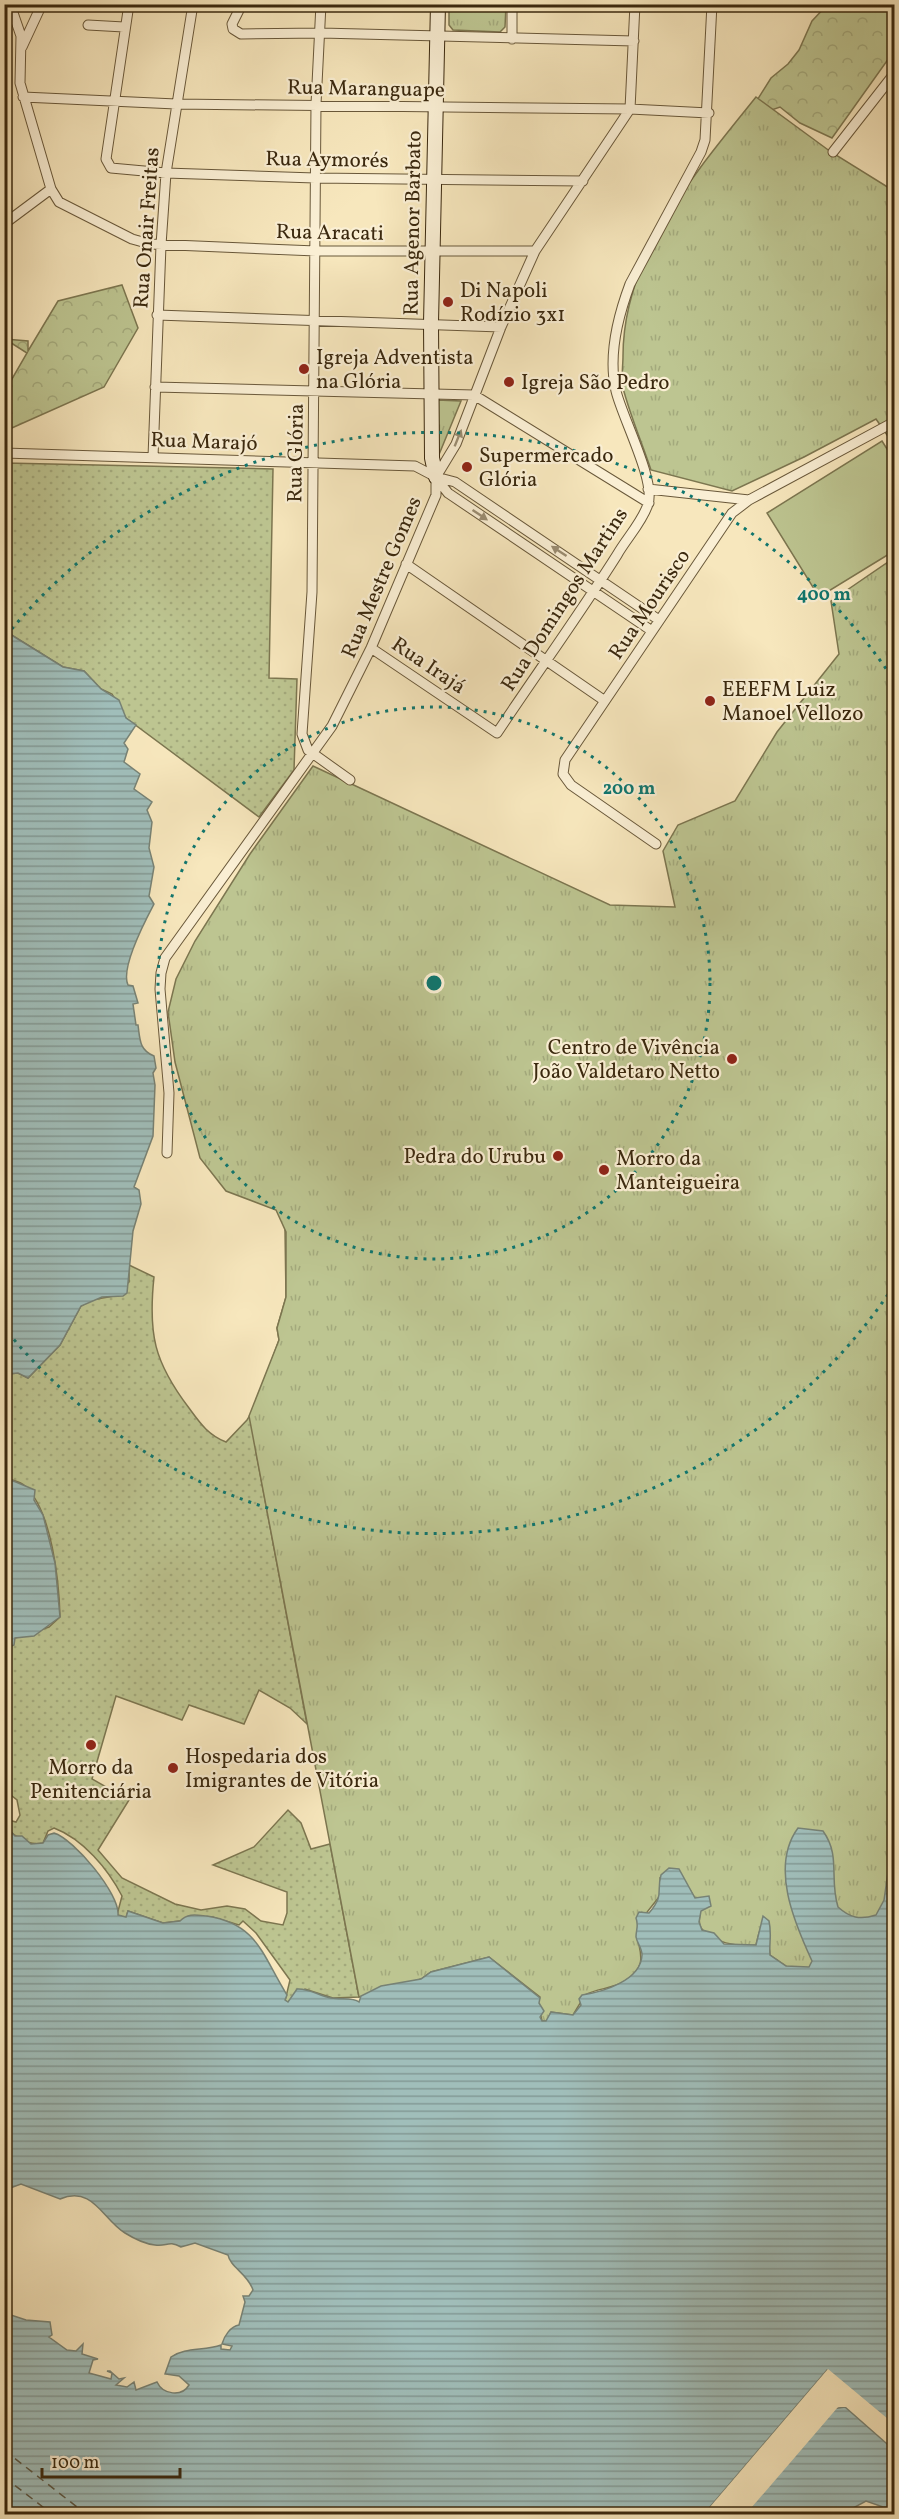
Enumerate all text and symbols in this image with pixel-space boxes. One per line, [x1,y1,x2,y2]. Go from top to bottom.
street label: Rua Maranguape [287,74,445,105]
street label: Rua Agenor Barbato [397,130,430,316]
street label: Rua Aymorés [265,145,389,176]
street label: Rua Onair Freitas [127,146,168,310]
street label: Rua Aracati [276,218,384,249]
place label: Di Napoli Rodízio 3x1 [460,277,565,330]
marker: Di Napoli Rodízio 3x1 [441,295,455,309]
place label: Igreja Adventista na Glória [316,344,474,397]
marker: Igreja Adventista na Glória [297,362,311,376]
place label: Igreja São Pedro [521,369,670,398]
marker: Igreja São Pedro [502,375,516,389]
street label: Rua Glória [281,403,312,503]
street label: Rua Marajó [150,426,258,459]
one-way arrow [453,428,463,446]
place label: Supermercado Glória [479,442,613,495]
marker: Supermercado Glória [460,460,474,474]
street label: Rua Mestre Gomes [335,492,430,663]
street label: Rua Domingos Martins [495,502,636,697]
one-way arrow [472,509,488,520]
street label: Rua Mourisco [603,544,698,666]
one-way arrow [552,545,568,557]
text: 400 m [797,583,851,608]
street label: Rua Irajá [385,631,471,702]
place label: EEEFM Luiz Manoel Vellozo [722,676,863,729]
marker: EEEFM Luiz Manoel Vellozo [703,694,717,708]
text: 200 m [603,777,655,802]
centre of rings [424,973,444,993]
place label: Centro de Vivência João Valdetaro Netto [533,1034,720,1087]
marker: Centro de Vivência João Valdetaro Netto [725,1052,739,1066]
place label: Pedra do Urubu [404,1143,546,1172]
place label: Morro da Manteigueira [616,1145,740,1198]
marker: Pedra do Urubu [551,1149,565,1163]
marker: Morro da Manteigueira [597,1163,611,1177]
marker: Morro da Penitenciária [84,1738,98,1752]
place label: Hospedaria dos Imigrantes de Vitória [185,1743,379,1796]
place label: Morro da Penitenciária [30,1754,152,1807]
marker: Hospedaria dos Imigrantes de Vitória [166,1761,180,1775]
scale bar [42,2441,180,2479]
text: 100 m [51,2451,100,2476]

